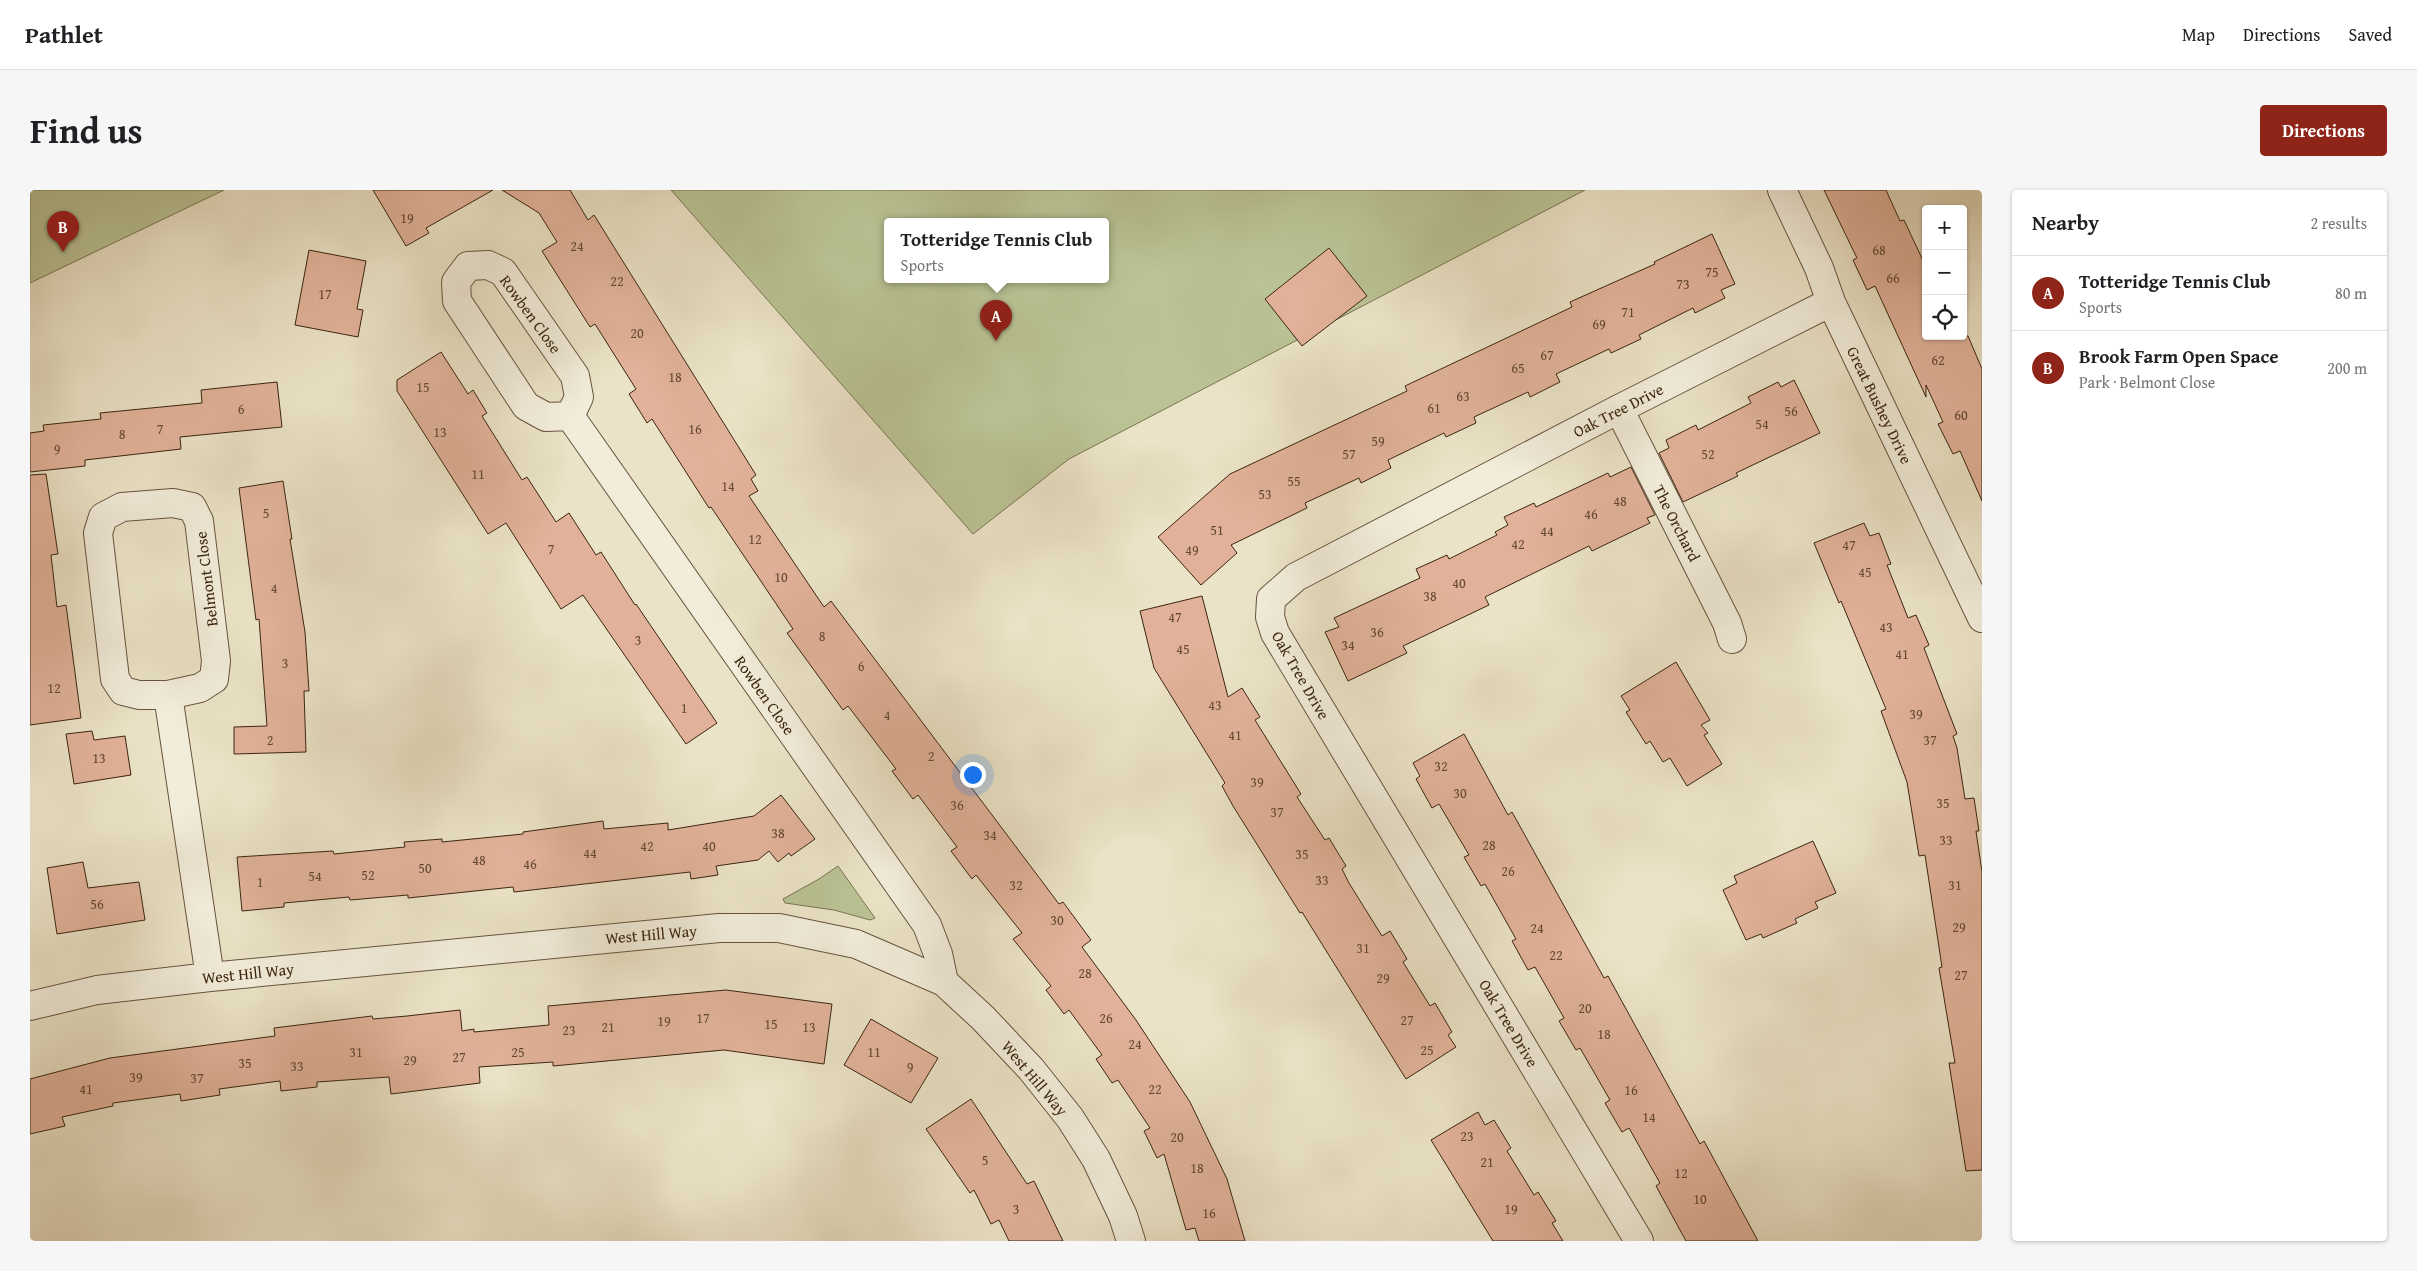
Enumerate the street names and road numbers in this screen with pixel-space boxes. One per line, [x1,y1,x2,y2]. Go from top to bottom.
street label: Rowben Close [494,270,568,358]
street label: Great Bushey Drive [1841,342,1919,468]
street label: Oak Tree Drive [1569,377,1667,443]
street label: The Orchard [1647,480,1707,566]
street label: Belmont Close [188,530,224,628]
street label: Oak Tree Drive [1266,626,1336,724]
street label: Rowben Close [729,650,801,740]
street label: West Hill Way [604,918,698,950]
street label: West Hill Way [201,956,295,990]
street label: Oak Tree Drive [1473,975,1545,1071]
street label: West Hill Way [996,1035,1074,1121]

